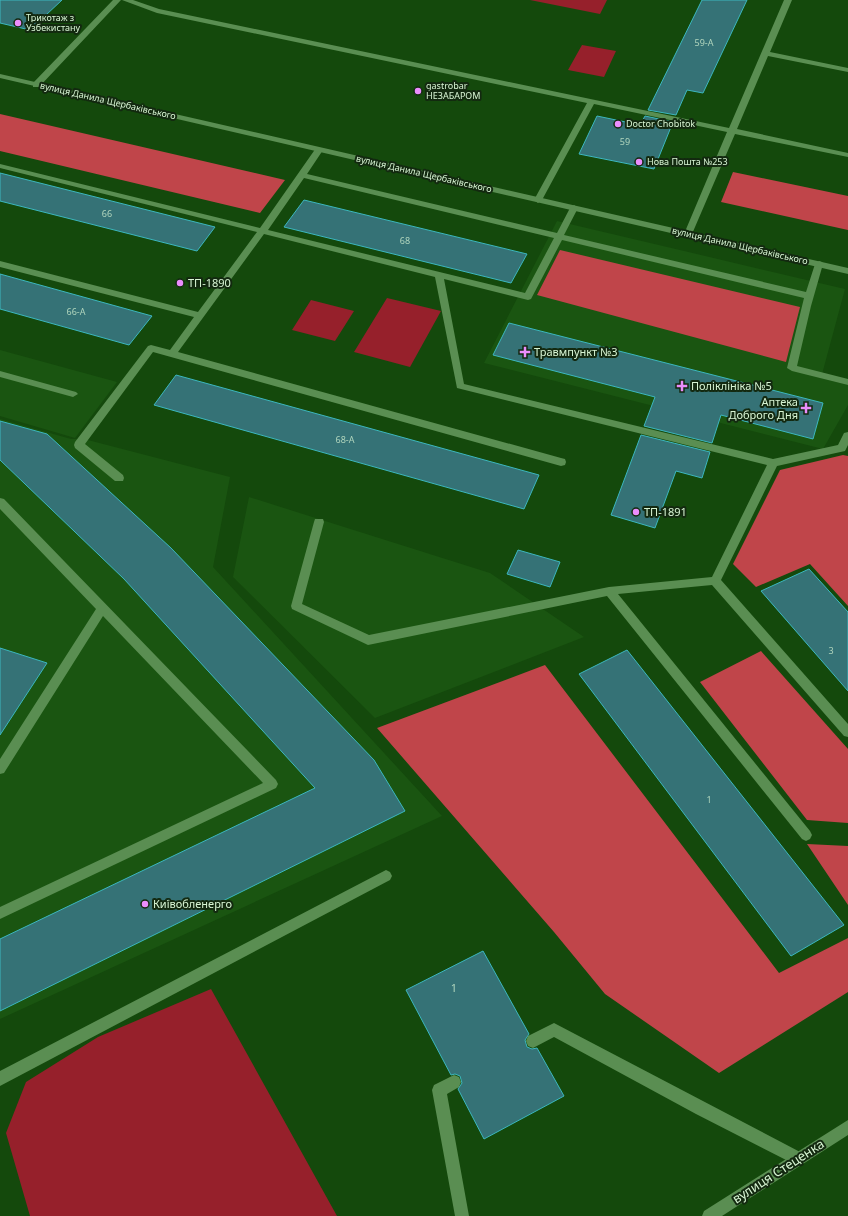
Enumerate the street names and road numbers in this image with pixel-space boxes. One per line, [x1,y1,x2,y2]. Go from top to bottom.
street label: вулиця Данила Щербаківського [39,79,177,122]
street label: вулиця Данила Щербаківського [355,152,493,195]
street label: вулиця Данила Щербаківського [671,224,809,267]
street label: вулиця Стеценка [729,1135,827,1207]

